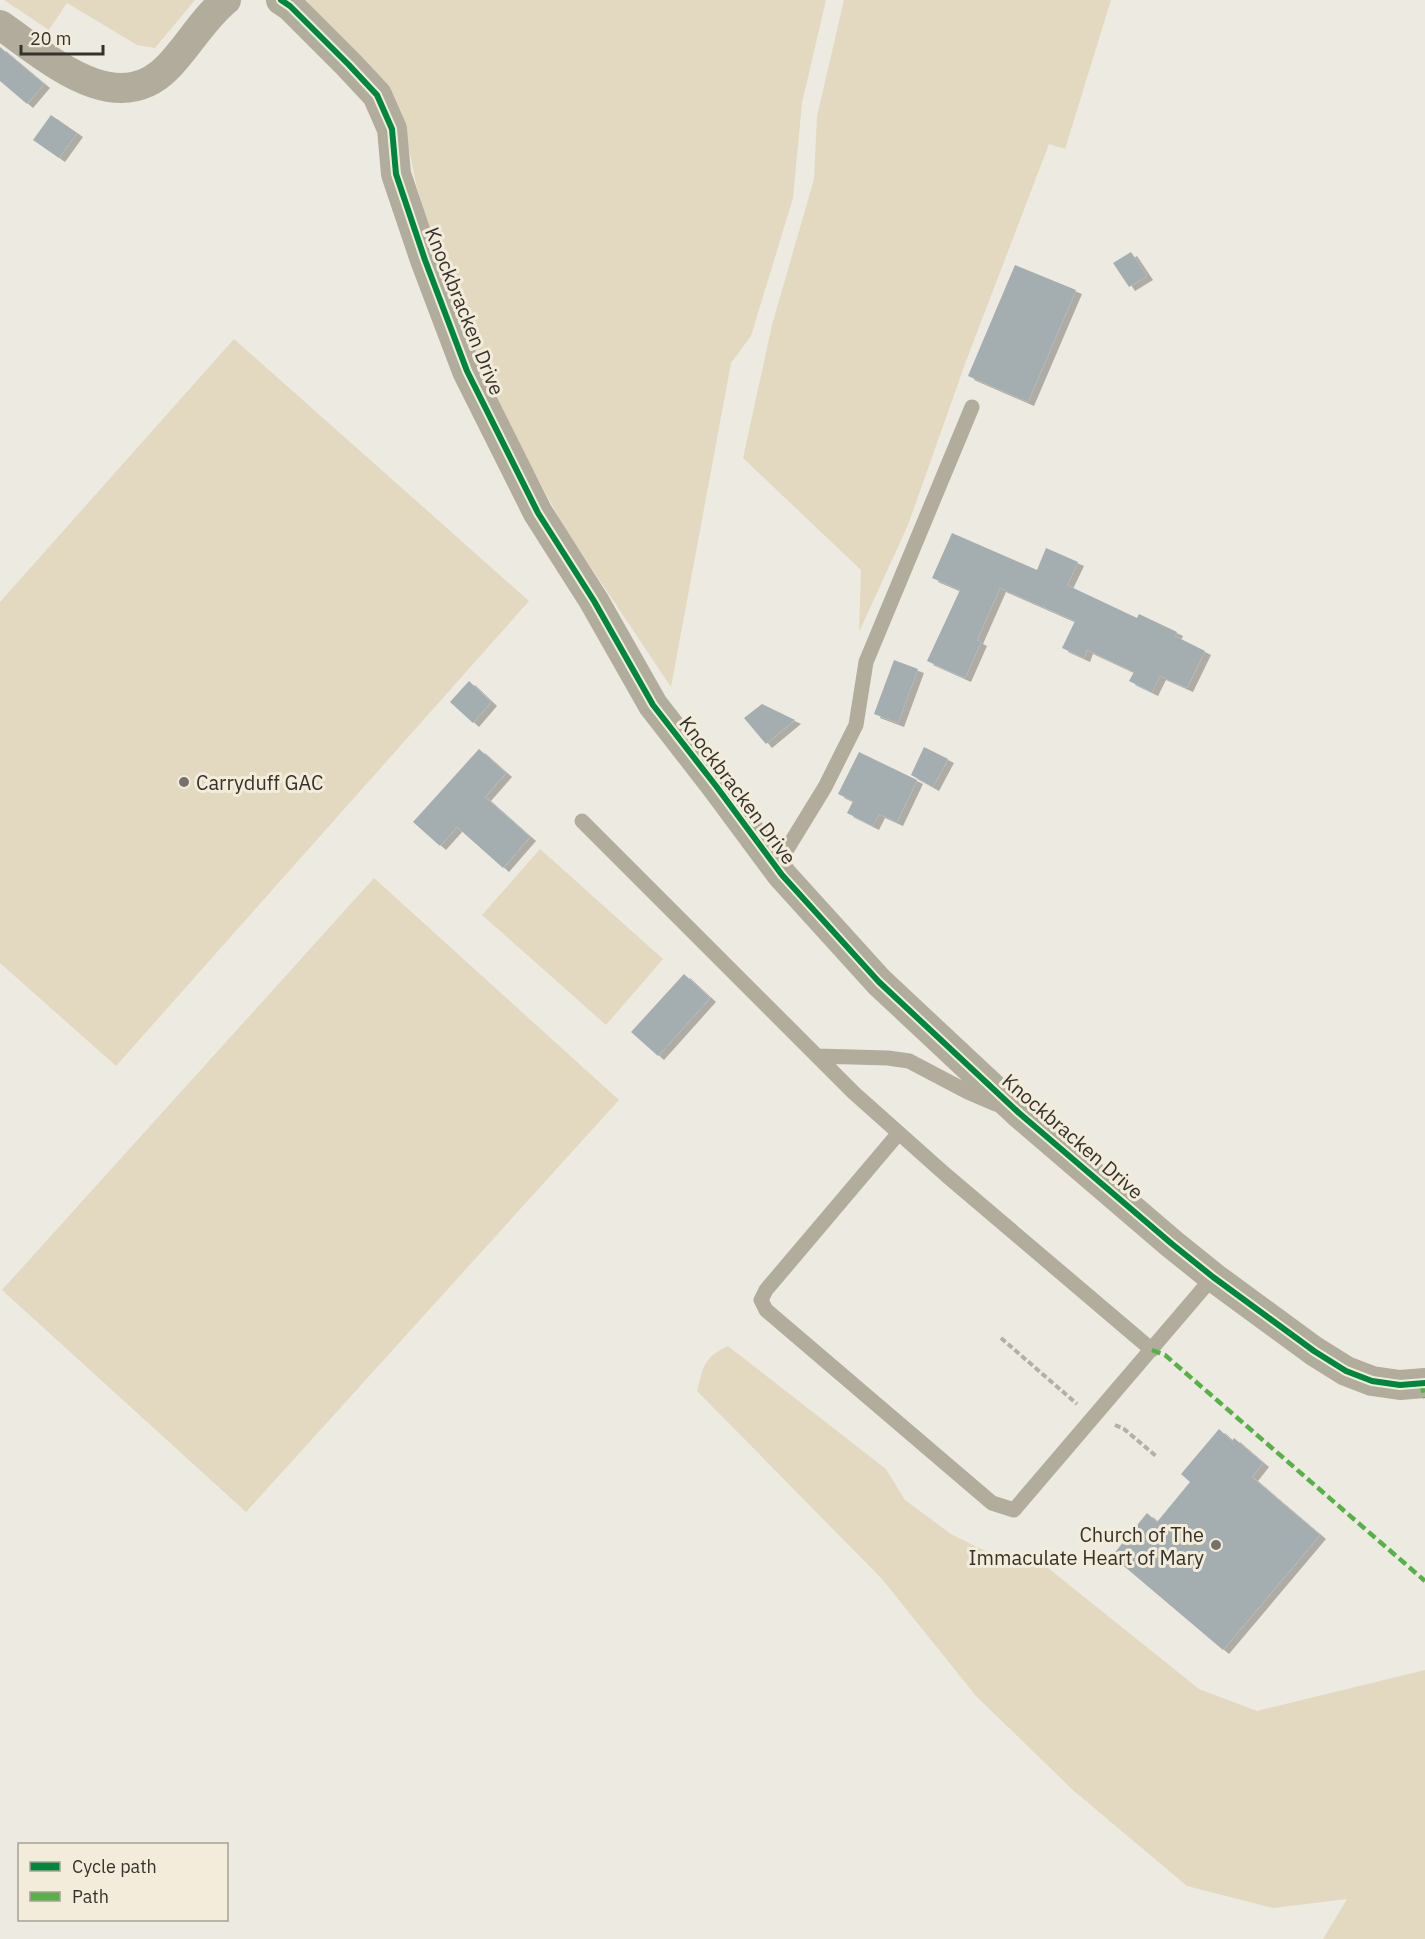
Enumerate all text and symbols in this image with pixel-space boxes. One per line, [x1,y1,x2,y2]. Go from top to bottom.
scale bar [21,18,104,56]
text: 20 m [30,27,72,50]
street label: Knockbracken Drive [419,223,511,399]
street label: Knockbracken Drive [673,710,803,870]
place label: Carryduff GAC [196,769,323,796]
marker: Carryduff GAC [177,775,191,789]
street label: Knockbracken Drive [997,1067,1149,1205]
place label: Church of The Immaculate Heart of Mary [969,1521,1204,1571]
marker: Church of The Immaculate Heart of Mary [1209,1538,1223,1552]
legend [18,1843,228,1921]
text: Cycle path [72,1855,157,1878]
text: Path [72,1885,109,1908]

